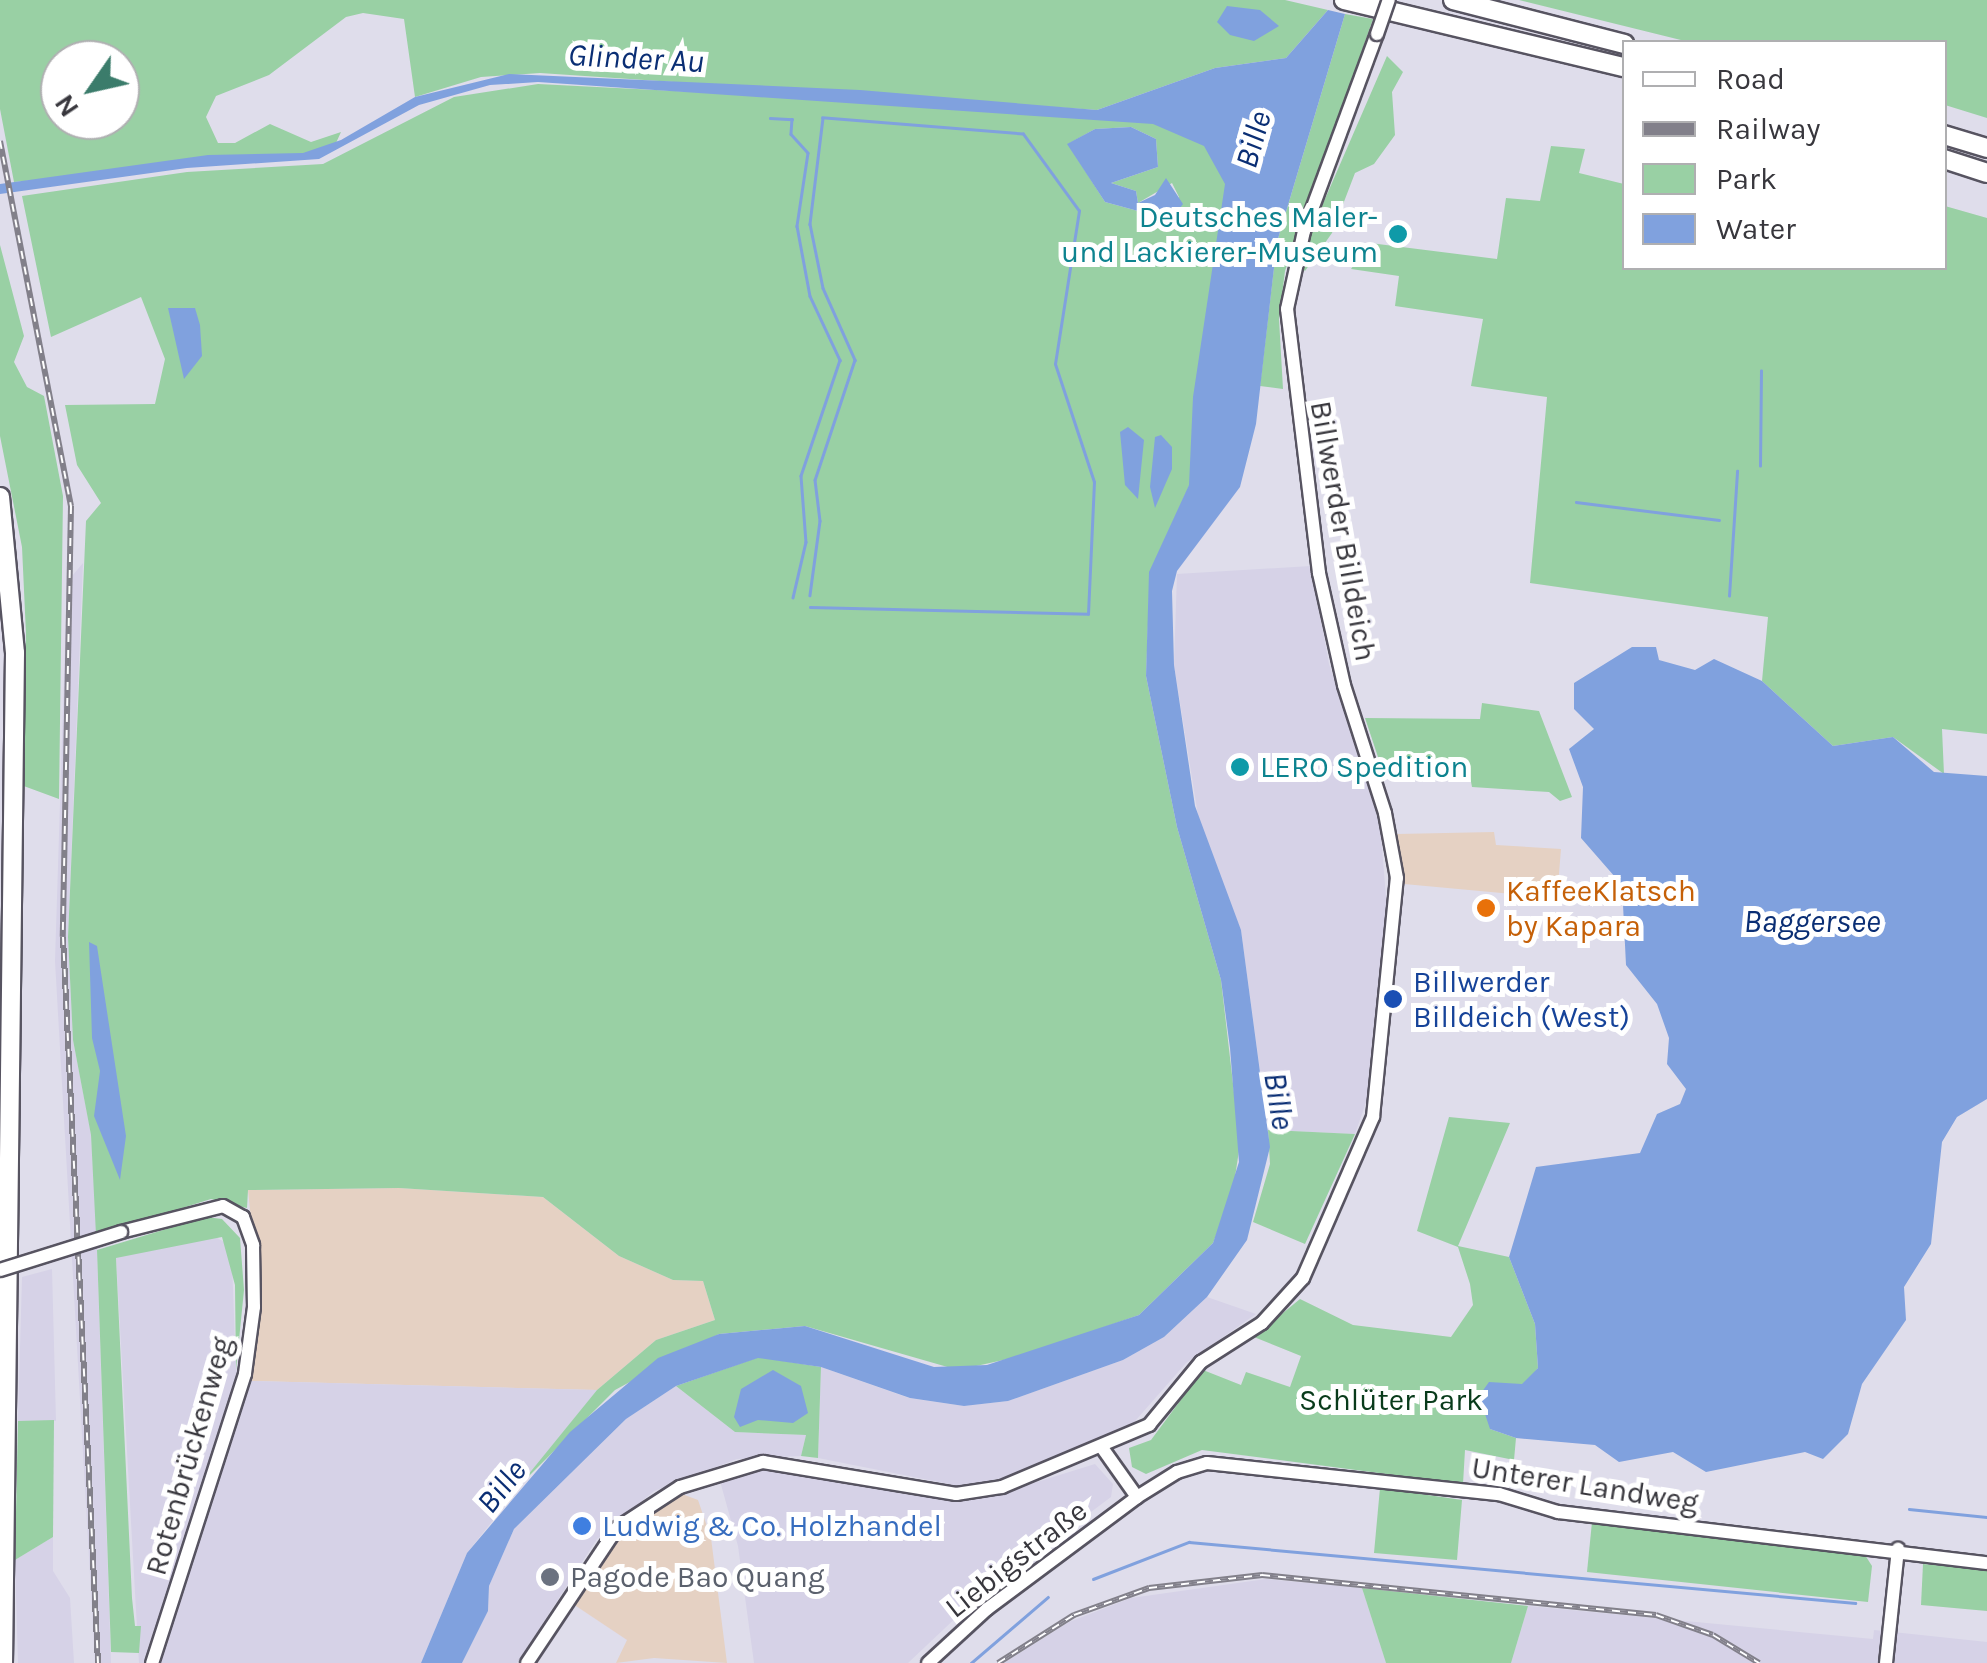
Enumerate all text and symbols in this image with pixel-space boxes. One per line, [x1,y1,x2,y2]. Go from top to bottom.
water label: Glinder Au [567,36,705,82]
north arrow [40,40,140,140]
legend [1622,40,1947,270]
text: Road [1716,61,1785,97]
text: N [47,88,86,123]
water label: Bille [1228,107,1280,173]
text: Railway [1716,111,1820,147]
text: Park [1716,161,1777,197]
place label: Deutsches Maler- und Lackierer-Museum [1061,199,1378,270]
text: Water [1716,211,1796,247]
marker: Deutsches Maler- und Lackierer-Museum [1387,223,1409,245]
street label: Billwerder Billdeich [1302,398,1384,664]
place label: LERO Spedition [1260,749,1468,785]
marker: LERO Spedition [1229,756,1251,778]
place label: KaffeeKlatsch by Kapara [1506,873,1696,944]
marker: KaffeeKlatsch by Kapara [1475,897,1497,919]
water label: Baggersee [1743,903,1881,941]
place label: Billwerder Billdeich (West) [1413,964,1630,1034]
marker: Billwerder Billdeich (West) [1382,988,1404,1010]
water label: Bille [1255,1070,1301,1132]
street label: Rotenbrückenweg [138,1333,240,1579]
park label: Schlüter Park [1299,1382,1483,1418]
street label: Unterer Landweg [1469,1449,1701,1521]
water label: Bille [469,1453,535,1521]
street label: Liebigstraße [938,1492,1094,1626]
place label: Ludwig & Co. Holzhandel [602,1508,942,1544]
marker: Ludwig & Co. Holzhandel [571,1515,593,1537]
place label: Pagode Bao Quang [570,1559,825,1595]
marker: Pagode Bao Quang [539,1566,561,1588]

